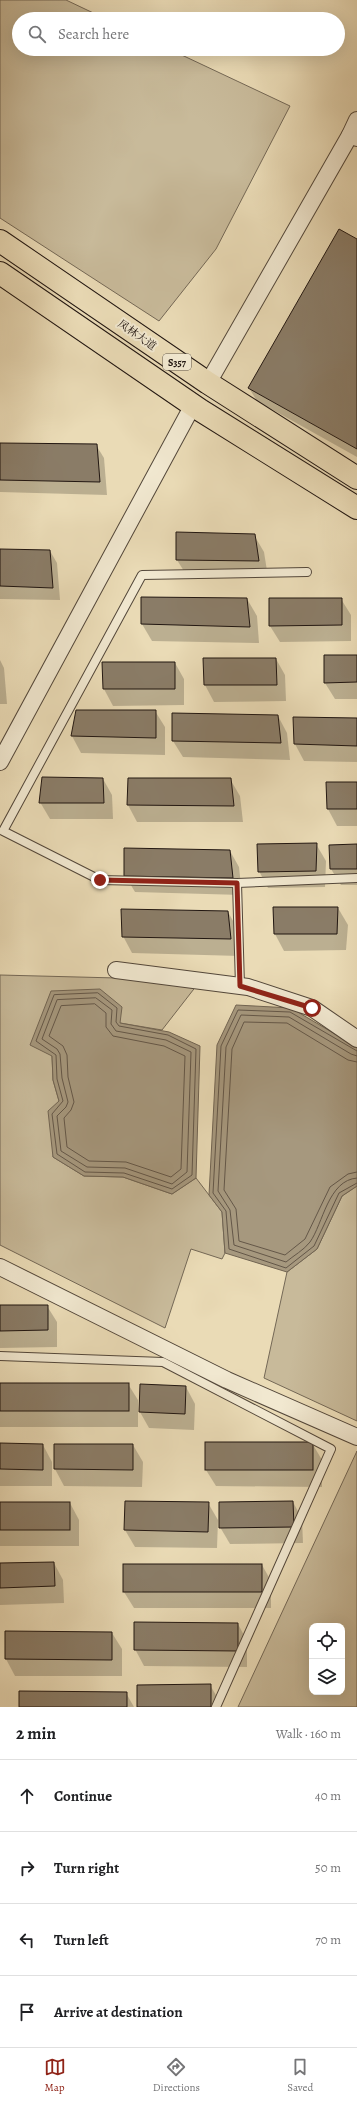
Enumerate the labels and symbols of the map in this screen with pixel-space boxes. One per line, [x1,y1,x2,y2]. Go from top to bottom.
street label: 凤林大道 [115,316,159,354]
road number: S357 [163,354,191,370]
route end [91,871,109,889]
route start [303,999,321,1017]

